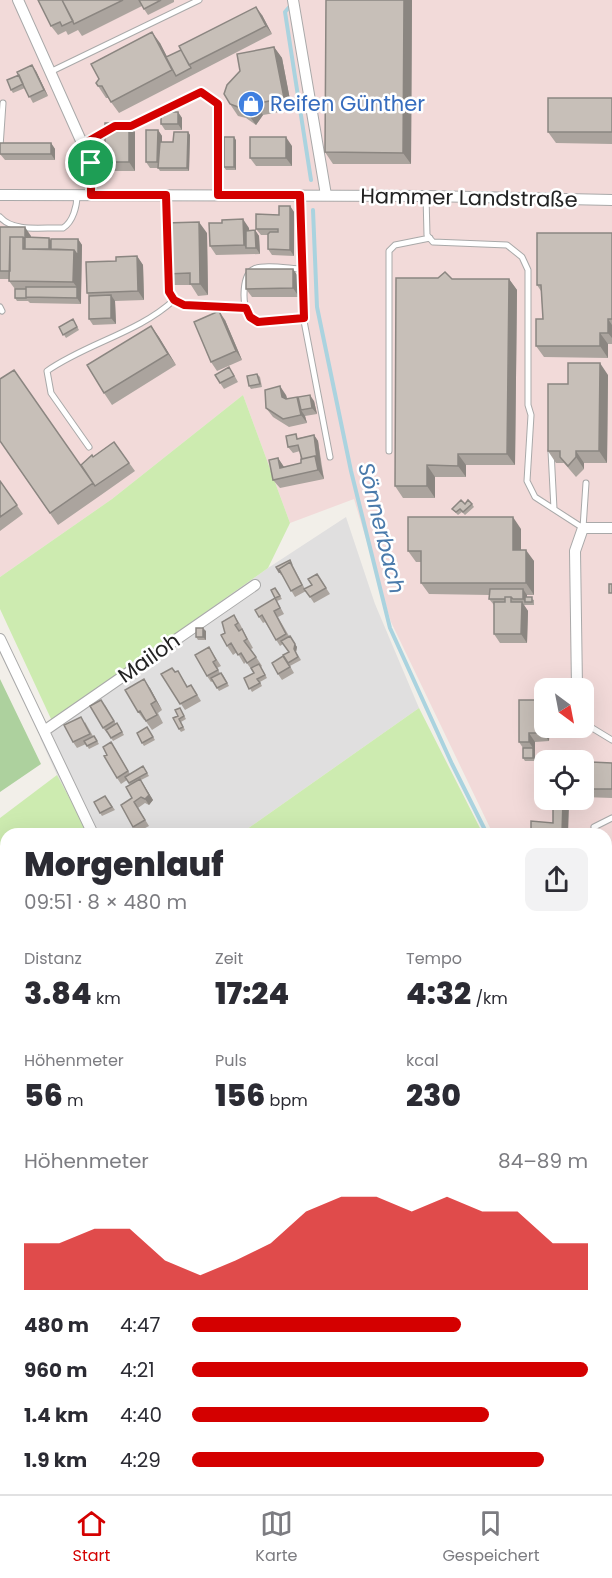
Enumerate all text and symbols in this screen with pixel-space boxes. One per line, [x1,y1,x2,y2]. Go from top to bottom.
shop icon: Reifen Günther [236,89,266,119]
place label: Reifen Günther [270,89,425,118]
pin [65,137,116,188]
icon: arrive [74,146,107,179]
street label: Hammer Landstraße [360,181,578,214]
water label: Sönnerbach [350,459,413,597]
street label: Mailoh [112,626,185,689]
north arrow [534,678,594,738]
map controls [534,678,594,810]
button: locate [534,750,594,810]
text: Morgenlauf [24,841,224,888]
button: share [525,848,588,911]
text: 09:51 · 8 × 480 m [24,888,187,916]
text: Distanz [24,947,82,970]
text: Zeit [215,947,243,970]
text: Tempo [406,947,462,970]
text: 3.84 [24,972,92,1015]
text: 17:24 [215,972,289,1015]
text: 4:32 [406,972,471,1015]
text: km [92,987,121,1010]
text: /km [471,987,508,1010]
text: Höhenmeter [24,1049,124,1072]
text: Puls [215,1049,247,1072]
text: kcal [406,1049,439,1072]
text: 56 [24,1074,63,1117]
text: 156 [215,1074,265,1117]
text: 230 [406,1074,461,1117]
text: m [63,1089,83,1112]
text: bpm [265,1089,308,1112]
text: Höhenmeter [24,1147,149,1175]
text: 84–89 m [498,1147,588,1175]
text: 480 m [24,1311,89,1339]
text: 4:47 [120,1311,160,1339]
text: 960 m [24,1356,88,1384]
text: 4:21 [120,1356,155,1384]
text: 1.4 km [24,1401,88,1429]
text: 4:40 [120,1401,162,1429]
text: 1.9 km [24,1446,87,1474]
text: 4:29 [120,1446,161,1474]
tab: Start [72,1507,110,1568]
tab: Karte [255,1507,297,1568]
tab: Gespeichert [442,1507,539,1568]

